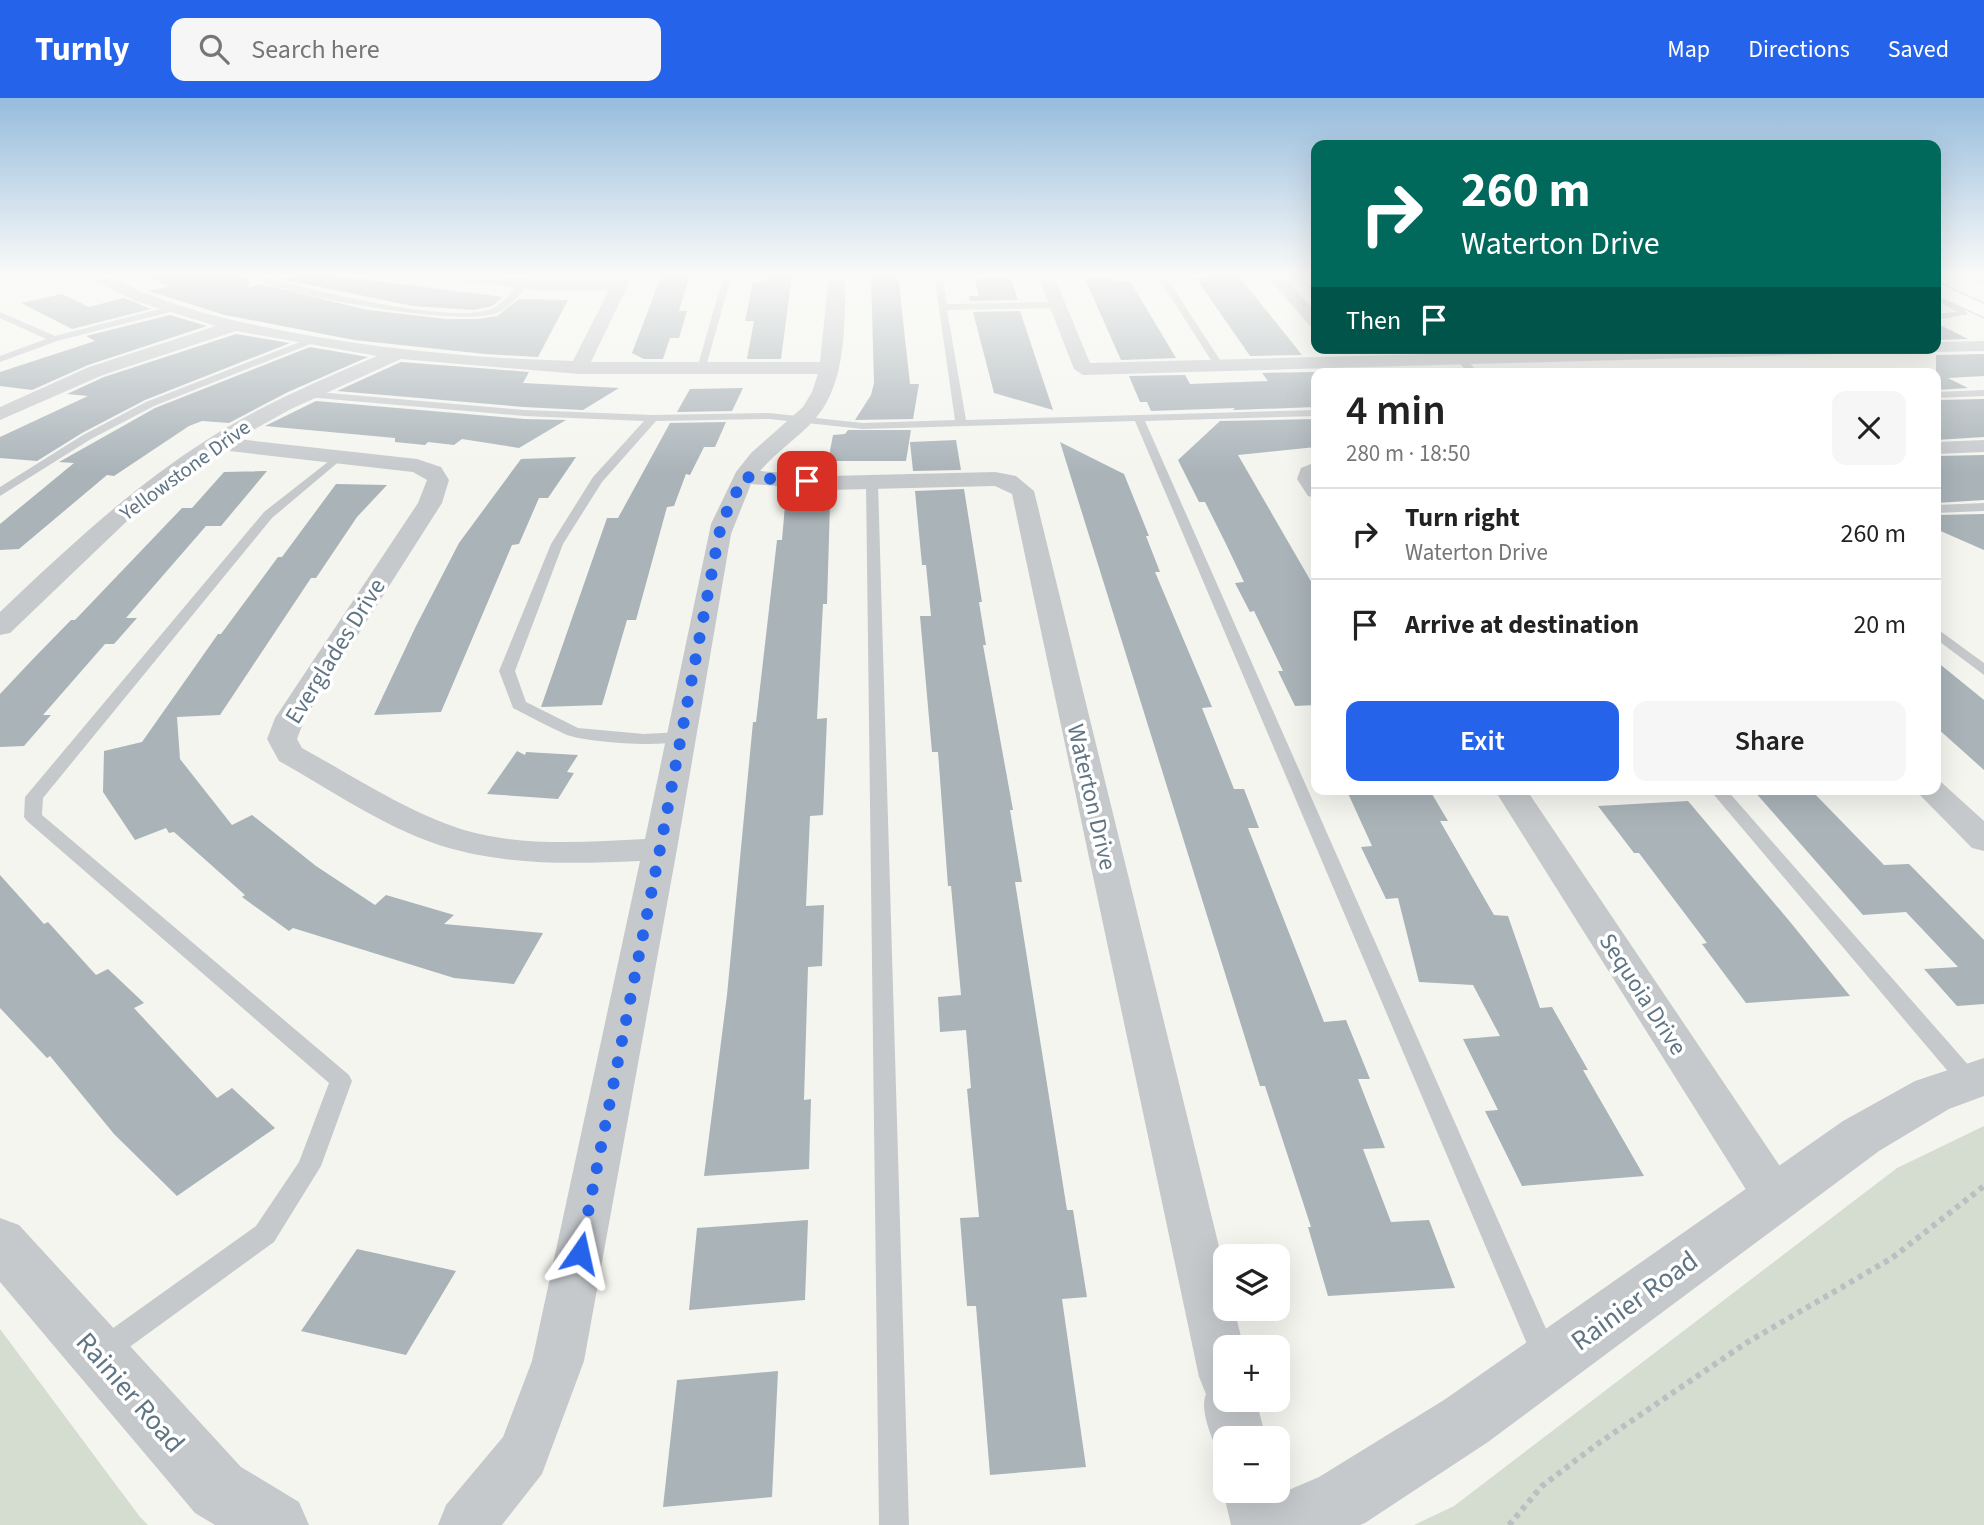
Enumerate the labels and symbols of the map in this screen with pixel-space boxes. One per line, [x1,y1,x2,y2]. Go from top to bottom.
street label: Yellowstone Drive [113,412,256,528]
pin [777,451,837,511]
street label: Everglades Drive [277,572,394,731]
street label: Waterton Drive [1058,721,1125,874]
street label: Sequoia Drive [1590,926,1695,1062]
position arrow [543,1216,617,1290]
street label: Rainier Road [1563,1241,1706,1361]
street label: Rainier Road [66,1324,194,1462]

